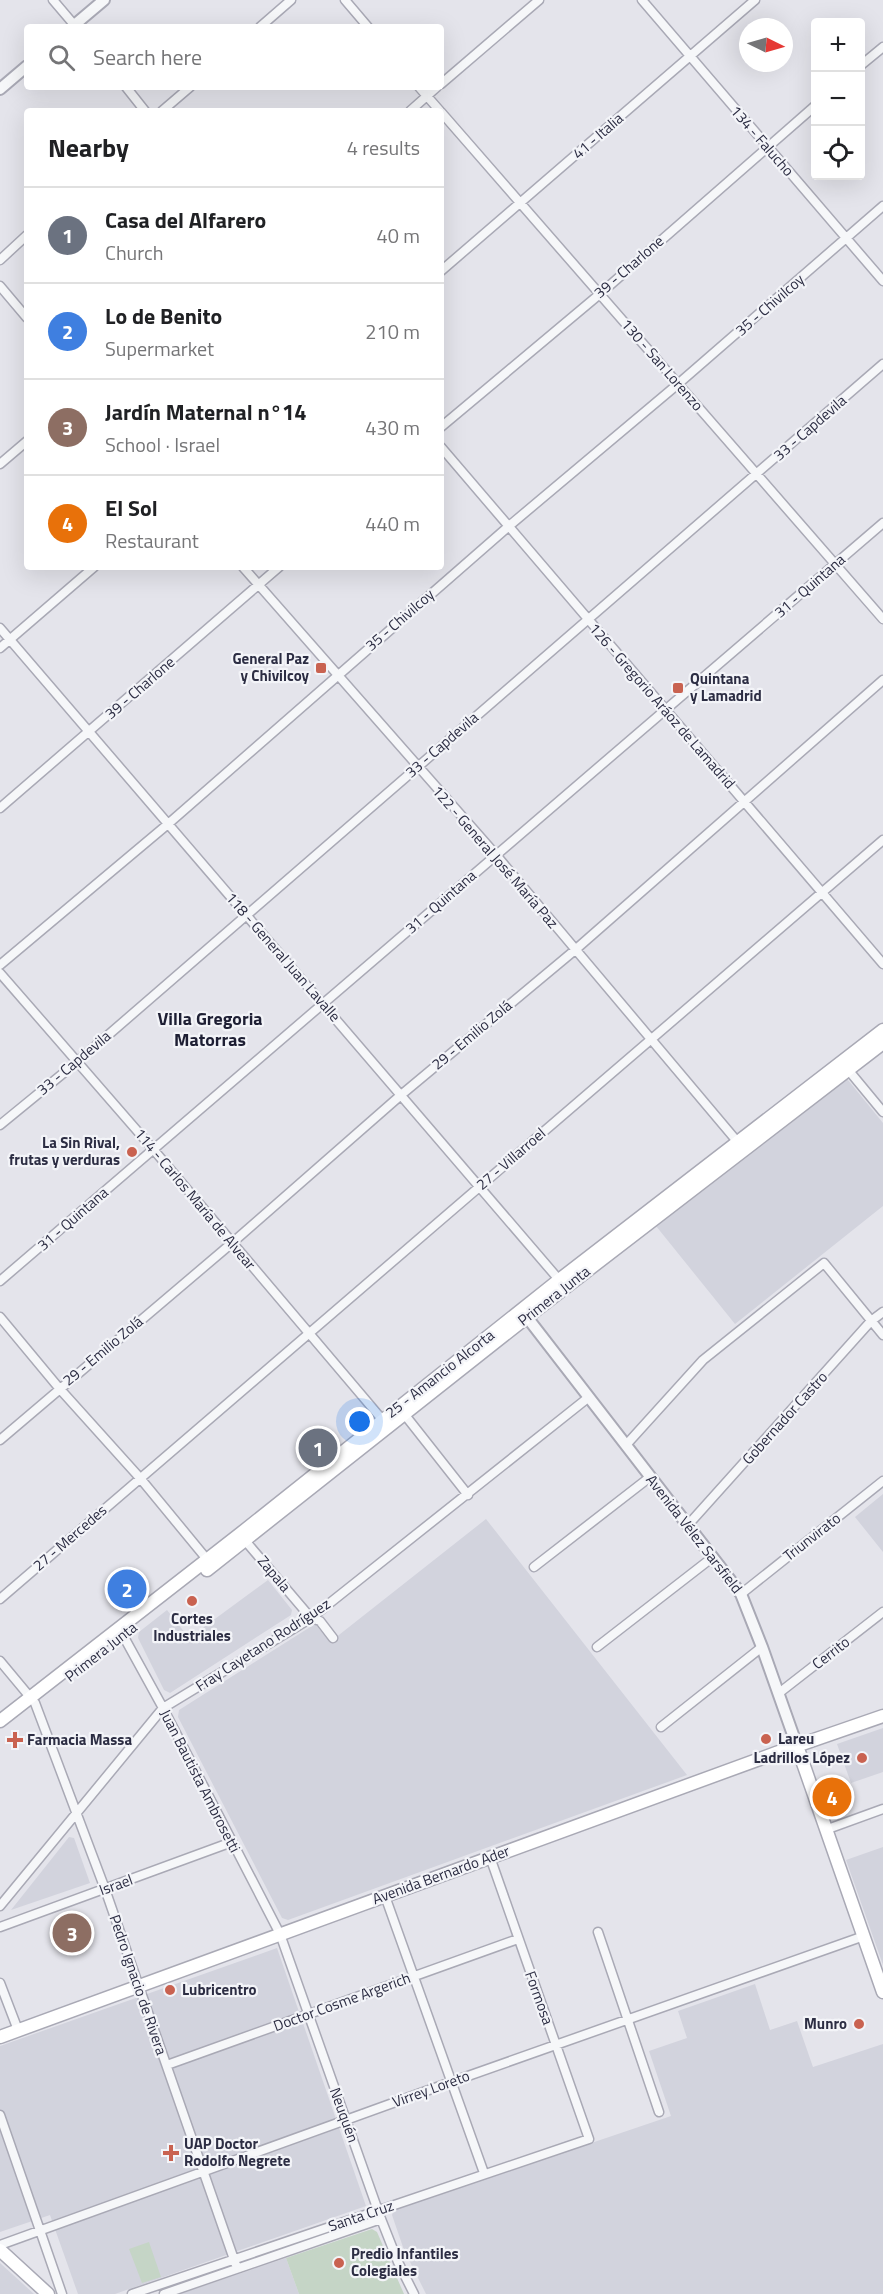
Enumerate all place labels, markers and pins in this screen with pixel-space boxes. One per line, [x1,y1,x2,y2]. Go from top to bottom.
place label: General Paz y Chivilcoy [232,647,309,687]
marker: General Paz y Chivilcoy [314,661,328,675]
place label: Quintana y Lamadrid [690,667,762,707]
marker: Quintana y Lamadrid [671,681,685,695]
place label: La Sin Rival, frutas y verduras [9,1131,120,1171]
marker: La Sin Rival, frutas y verduras [125,1145,139,1159]
pin: 1 [298,1426,338,1470]
pin: 2 [108,1566,146,1612]
marker: Cortes Industriales [185,1594,199,1608]
place label: Cortes Industriales [153,1607,231,1647]
place label: Lareu [778,1727,814,1750]
place label: Farmacia Massa [27,1728,132,1751]
marker: Lareu [759,1732,773,1746]
marker: Farmacia Massa [8,1733,22,1747]
place label: Ladrillos López [753,1746,850,1769]
marker: Ladrillos López [855,1751,869,1765]
pin: 4 [812,1774,852,1820]
pin: 3 [52,1910,92,1956]
place label: Lubricentro [182,1978,257,2001]
marker: Lubricentro [163,1983,177,1997]
place label: Munro [804,2012,847,2035]
marker: Munro [852,2017,866,2031]
place label: UAP Doctor Rodolfo Negrete [184,2132,291,2172]
marker: UAP Doctor Rodolfo Negrete [162,2144,180,2162]
place label: Predio Infantiles Colegiales [351,2242,458,2282]
marker: Predio Infantiles Colegiales [332,2256,346,2270]

